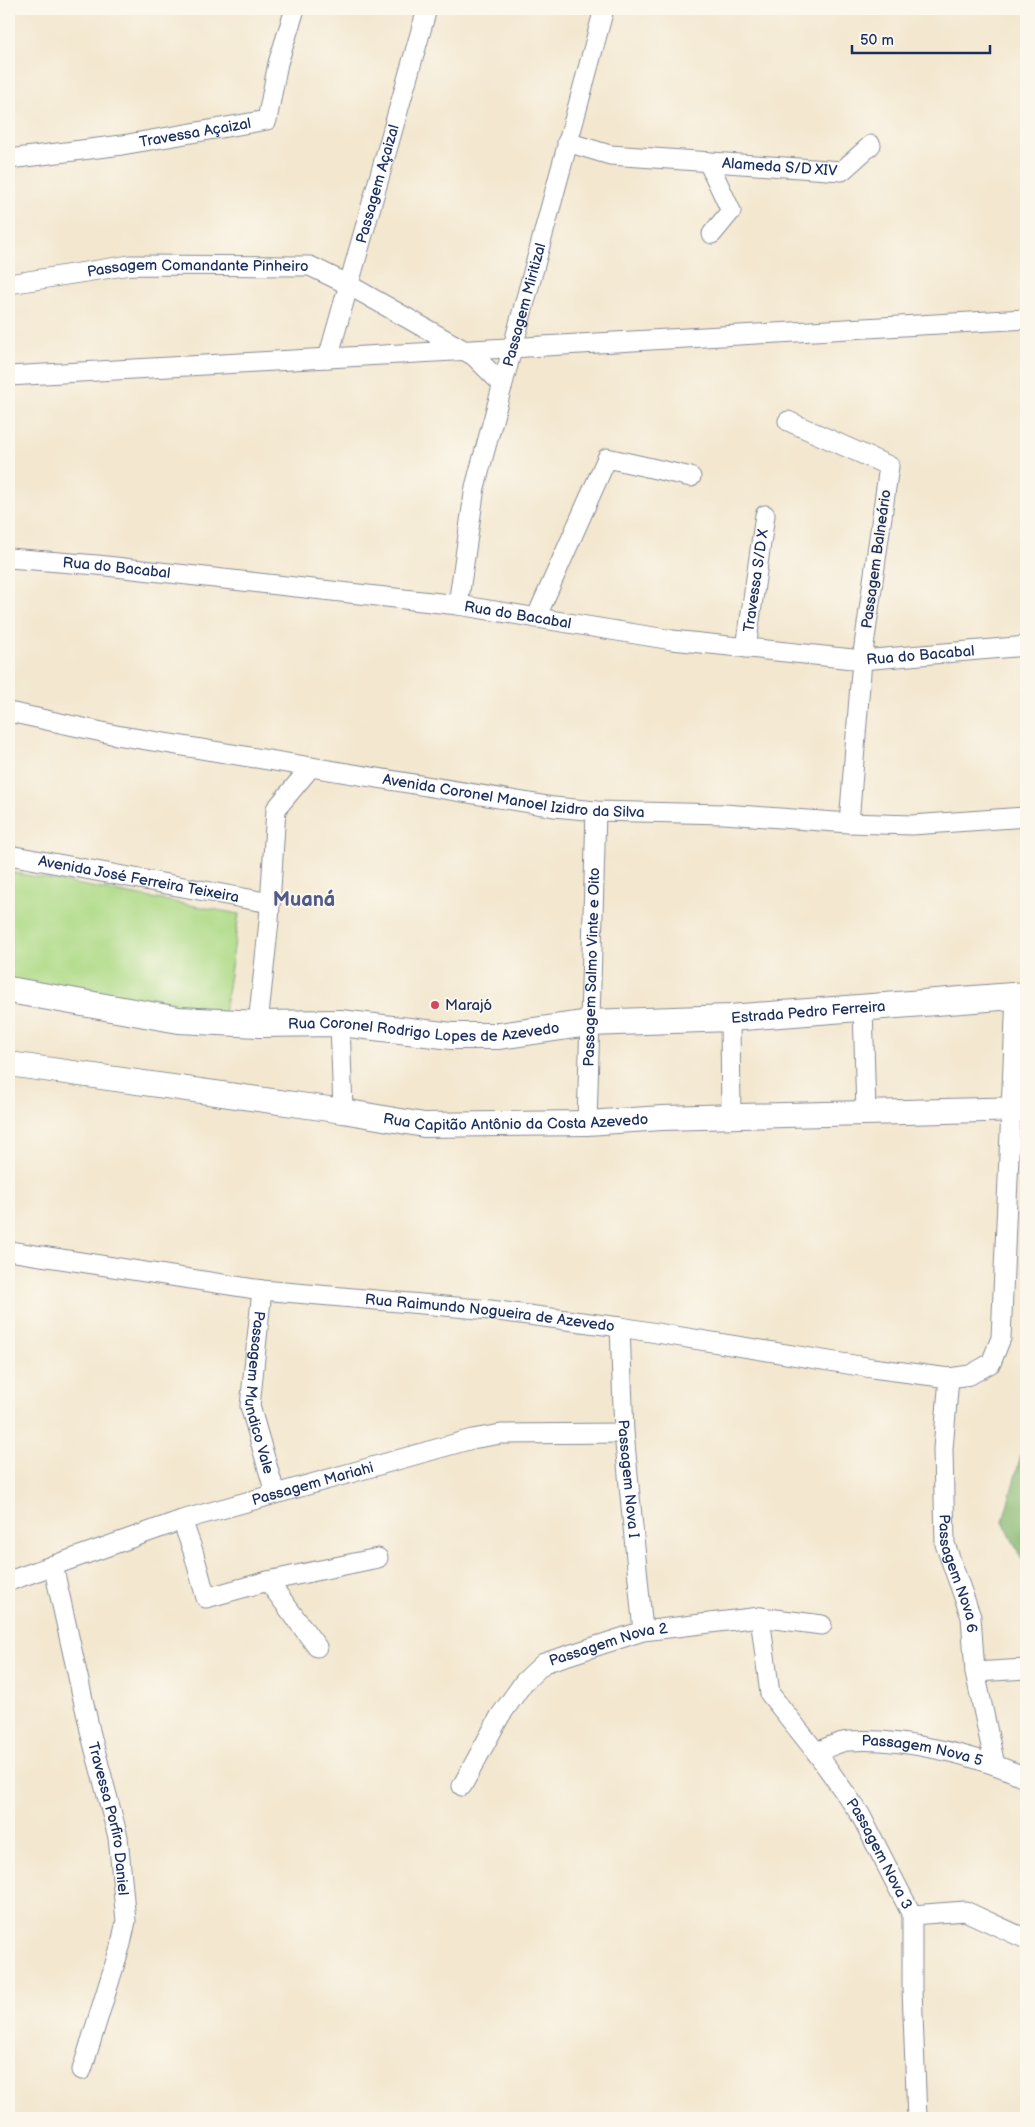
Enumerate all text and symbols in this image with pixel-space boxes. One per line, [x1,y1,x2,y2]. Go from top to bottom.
scale bar [852,22,990,54]
text: 50 m [860,31,894,50]
street label: Travessa Açaizal [138,114,252,152]
street label: Passagem Açaizal [352,122,404,246]
street label: Alameda S/D XIV [721,154,839,181]
street label: Passagem Miritizal [499,241,550,369]
street label: Passagem Comandante Pinheiro [86,256,308,282]
street label: Passagem Balneário [857,488,896,630]
street label: Travessa S/D X [739,528,773,633]
street label: Rua do Bacabal [62,553,171,583]
street label: Rua do Bacabal [463,597,573,633]
street label: Rua do Bacabal [866,641,975,670]
street label: Avenida Coronel Manoel Izidro da Silva [381,770,645,822]
street label: Avenida José Ferreira Teixeira [37,852,241,907]
street label: Passagem Salmo Vinte e Oito [580,867,604,1067]
district label: Muaná [273,888,335,912]
place label: Marajó [445,996,492,1015]
street label: Estrada Pedro Ferreira [730,997,886,1028]
marker: Marajó [429,999,441,1011]
street label: Rua Coronel Rodrigo Lopes de Azevedo [288,1014,561,1046]
street label: Rua Capitão Antônio da Costa Azevedo [382,1109,649,1135]
street label: Rua Raimundo Nogueira de Azevedo [364,1290,616,1336]
street label: Passagem Mundico Vale [240,1310,278,1476]
street label: Passagem Nova I [613,1419,643,1539]
street label: Passagem Mariahi [250,1458,376,1510]
street label: Passagem Nova 6 [934,1514,981,1634]
street label: Passagem Nova 2 [547,1619,669,1671]
street label: Passagem Nova 5 [861,1731,985,1771]
street label: Travessa Porfiro Daniel [83,1740,133,1896]
street label: Passagem Nova 3 [842,1795,917,1913]

